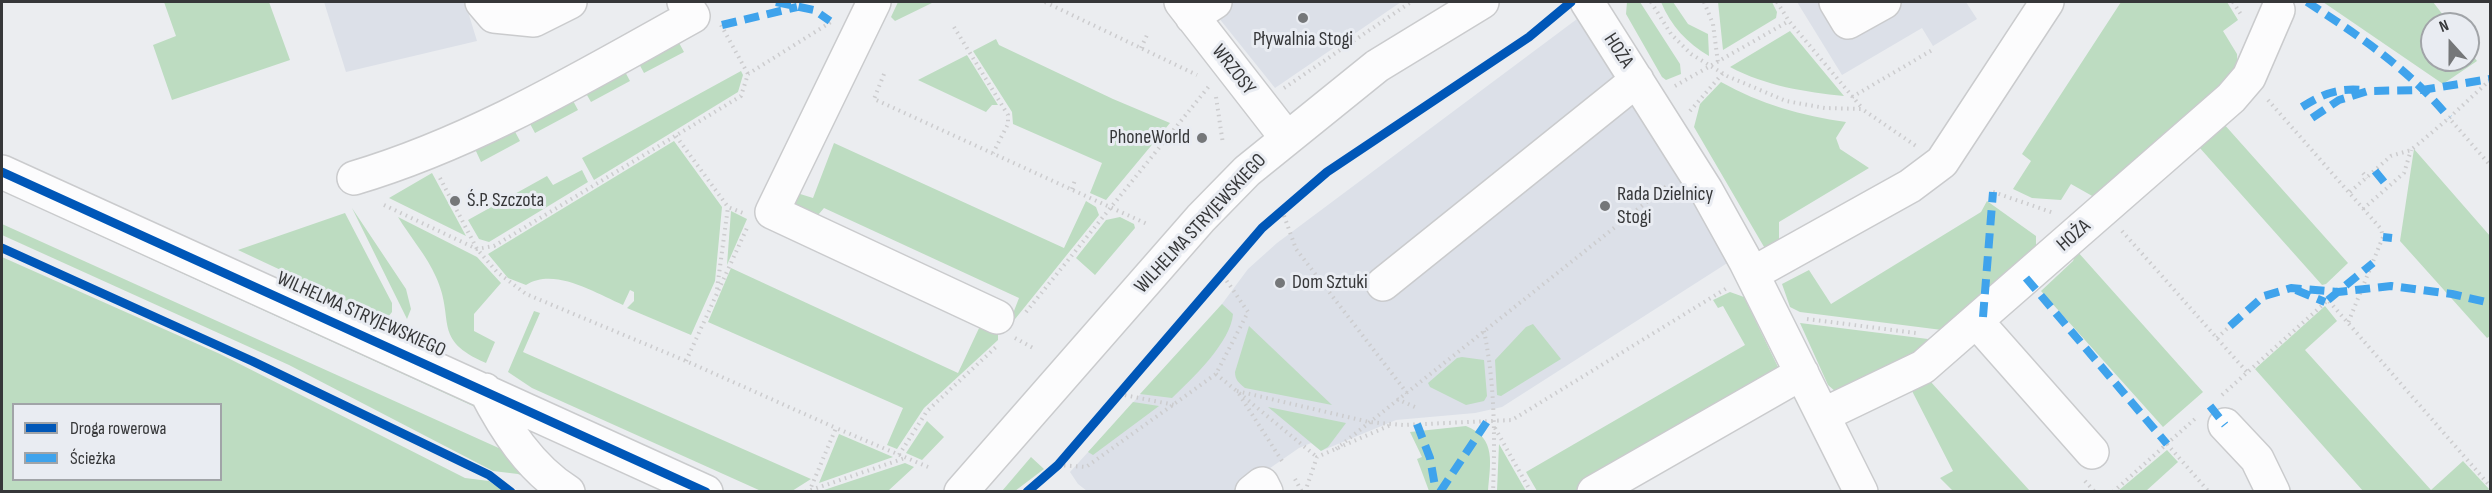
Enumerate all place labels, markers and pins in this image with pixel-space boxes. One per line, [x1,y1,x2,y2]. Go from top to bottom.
marker: Pływalnia Stogi [1296,11,1310,25]
place label: Pływalnia Stogi [1253,28,1353,52]
place label: PhoneWorld [1109,126,1190,150]
marker: PhoneWorld [1195,131,1209,145]
place label: Rada Dzielnicy Stogi [1617,183,1713,230]
place label: Ś.P. Szczota [467,189,544,213]
marker: Ś.P. Szczota [448,194,462,208]
marker: Rada Dzielnicy Stogi [1598,199,1612,213]
place label: Dom Sztuki [1292,271,1368,295]
marker: Dom Sztuki [1273,276,1287,290]

